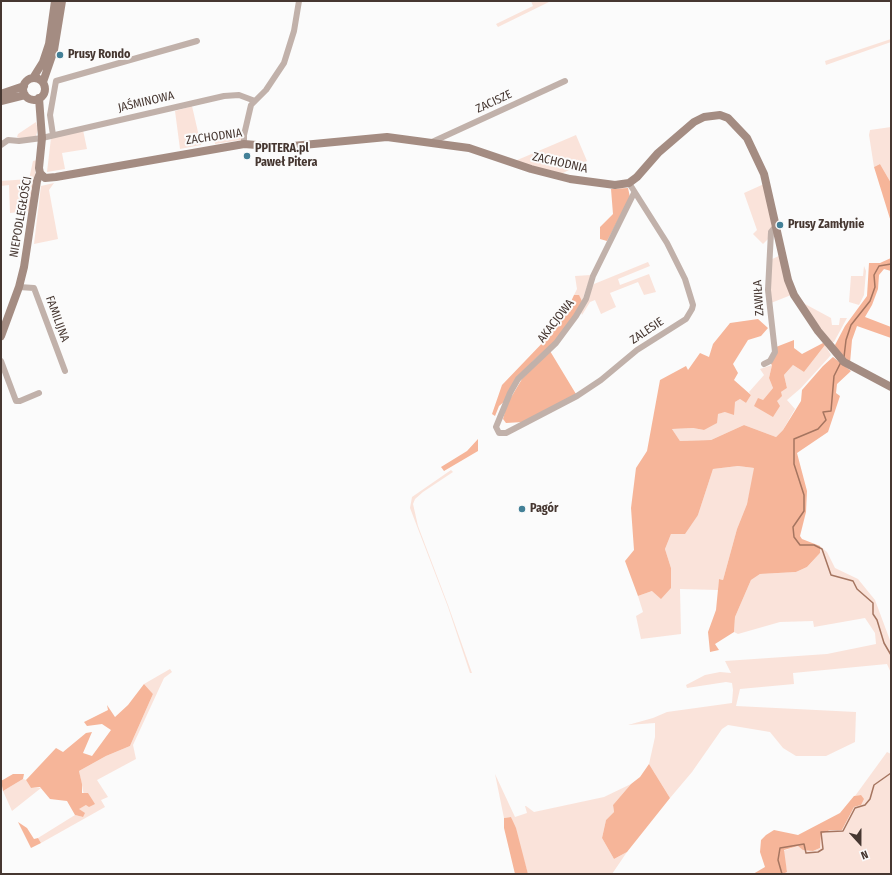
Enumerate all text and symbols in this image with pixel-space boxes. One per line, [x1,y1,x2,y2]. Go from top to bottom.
place label: Prusy Rondo [68,48,130,62]
marker: Prusy Rondo [55,50,65,60]
street label: ZACISZE [474,87,514,117]
street label: JAŚMINOWA [117,89,175,115]
street label: ZACHODNIA [185,126,243,148]
place label: PPITERA.pl Paweł Pitera [255,142,317,170]
street label: ZACHODNIA [531,150,589,176]
marker: PPITERA.pl Paweł Pitera [242,151,252,161]
street label: NIEPODLEGŁOŚCI [7,175,35,259]
place label: Prusy Zamłynie [788,218,864,232]
marker: Prusy Zamłynie [775,220,785,230]
street label: ZAWIŁA [751,280,767,316]
street label: FAMILIJNA [42,294,72,344]
street label: AKACJOWA [535,296,577,346]
street label: ZALESIE [627,315,667,347]
place label: Pagór [530,502,558,516]
marker: Pagór [517,504,527,514]
north arrow [840,823,880,863]
text: N [859,847,870,862]

